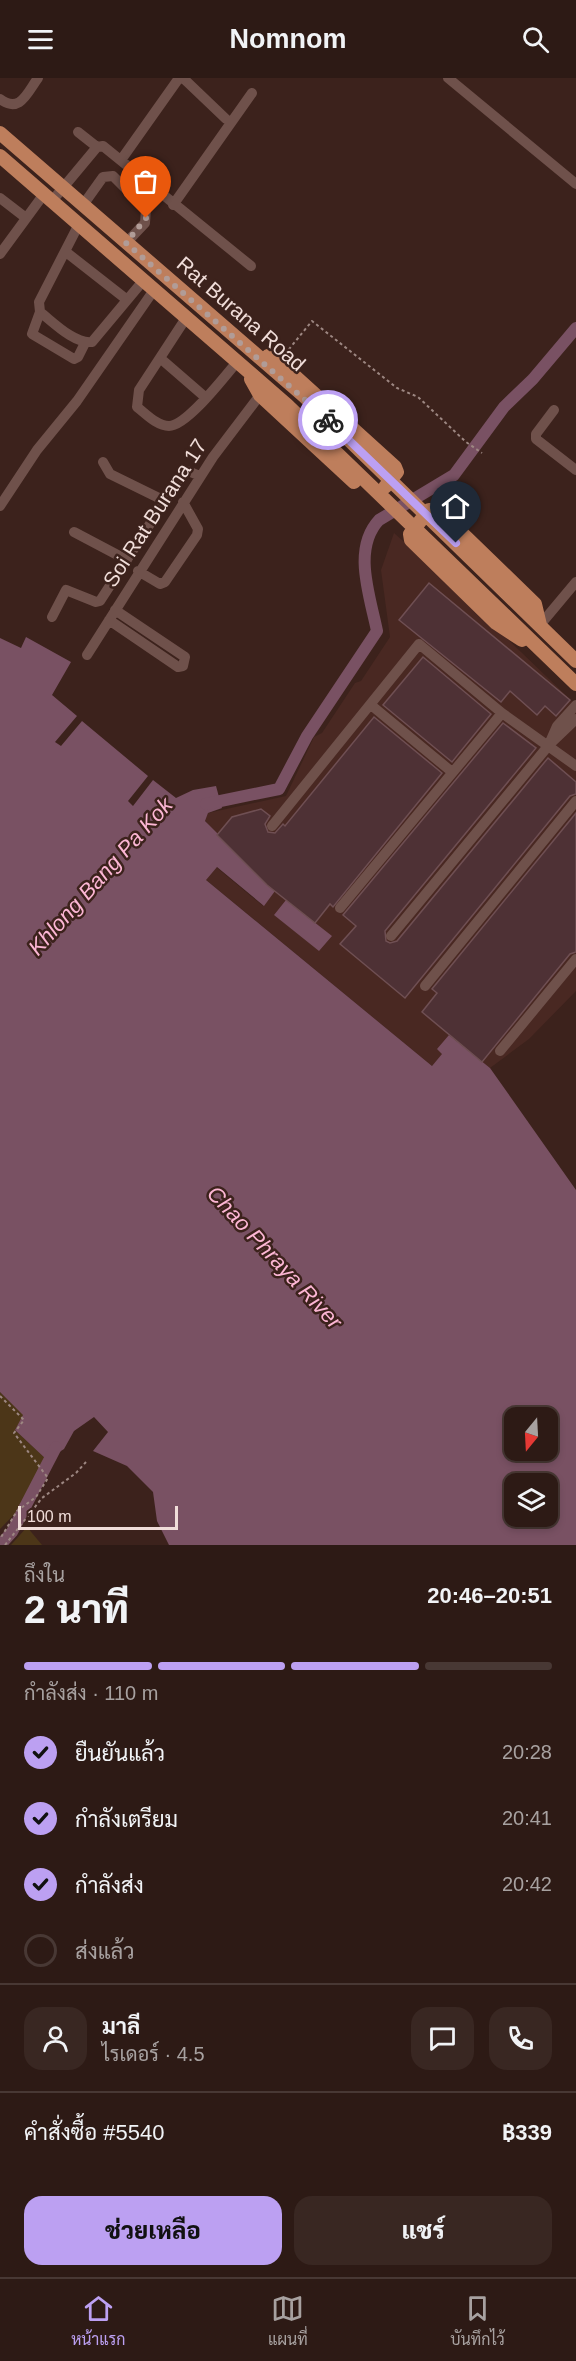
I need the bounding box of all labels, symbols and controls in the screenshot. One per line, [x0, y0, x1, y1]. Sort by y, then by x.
icon: menu [24, 23, 57, 56]
icon: search [519, 23, 552, 56]
text: Nomnom [230, 24, 347, 54]
pin [120, 156, 171, 218]
icon: bag [129, 165, 162, 198]
street label: Rat Burana Road [173, 252, 310, 376]
courier [298, 390, 358, 450]
icon: bike [312, 404, 345, 437]
street label: Soi Rat Burana 17 [98, 435, 211, 591]
pin [430, 481, 481, 543]
icon: home [439, 490, 472, 523]
water label: Khlong Bang Pa Kok [23, 792, 178, 960]
water label: Chao Phraya River [202, 1181, 348, 1335]
north arrow [504, 1407, 558, 1461]
map controls [504, 1407, 558, 1527]
button: layers [504, 1473, 558, 1527]
scale bar [18, 1503, 178, 1530]
text: 100 m [27, 1508, 71, 1525]
text: ถึงใน [24, 1564, 65, 1586]
text: 20:46–20:51 [427, 1583, 552, 1608]
text: 2 นาที [24, 1588, 129, 1631]
text: กำลังส่ง · 110 m [24, 1682, 158, 1704]
icon: check [24, 1736, 57, 1769]
text: ยืนยันแล้ว [75, 1741, 165, 1766]
text: 20:28 [502, 1741, 552, 1763]
icon: check [24, 1802, 57, 1835]
text: กำลังเตรียม [75, 1807, 178, 1832]
text: 20:41 [502, 1807, 552, 1829]
icon: check [24, 1868, 57, 1901]
text: กำลังส่ง [75, 1873, 144, 1898]
text: 20:42 [502, 1873, 552, 1895]
text: ส่งแล้ว [75, 1939, 135, 1964]
button: person [24, 2007, 87, 2070]
button: chat [411, 2007, 474, 2070]
button: phone [489, 2007, 552, 2070]
text: มาลี [102, 2014, 140, 2039]
text: ไรเดอร์ · 4.5 [102, 2043, 205, 2065]
text: คำสั่งซื้อ #5540 [24, 2120, 164, 2145]
text: ฿339 [502, 2120, 552, 2145]
button: ช่วยเหลือ [24, 2196, 282, 2265]
button: แชร์ [294, 2196, 552, 2265]
tab: หน้าแรก [71, 2292, 126, 2349]
tab: แผนที่ [268, 2292, 308, 2349]
tab: บันทึกไว้ [450, 2292, 505, 2349]

